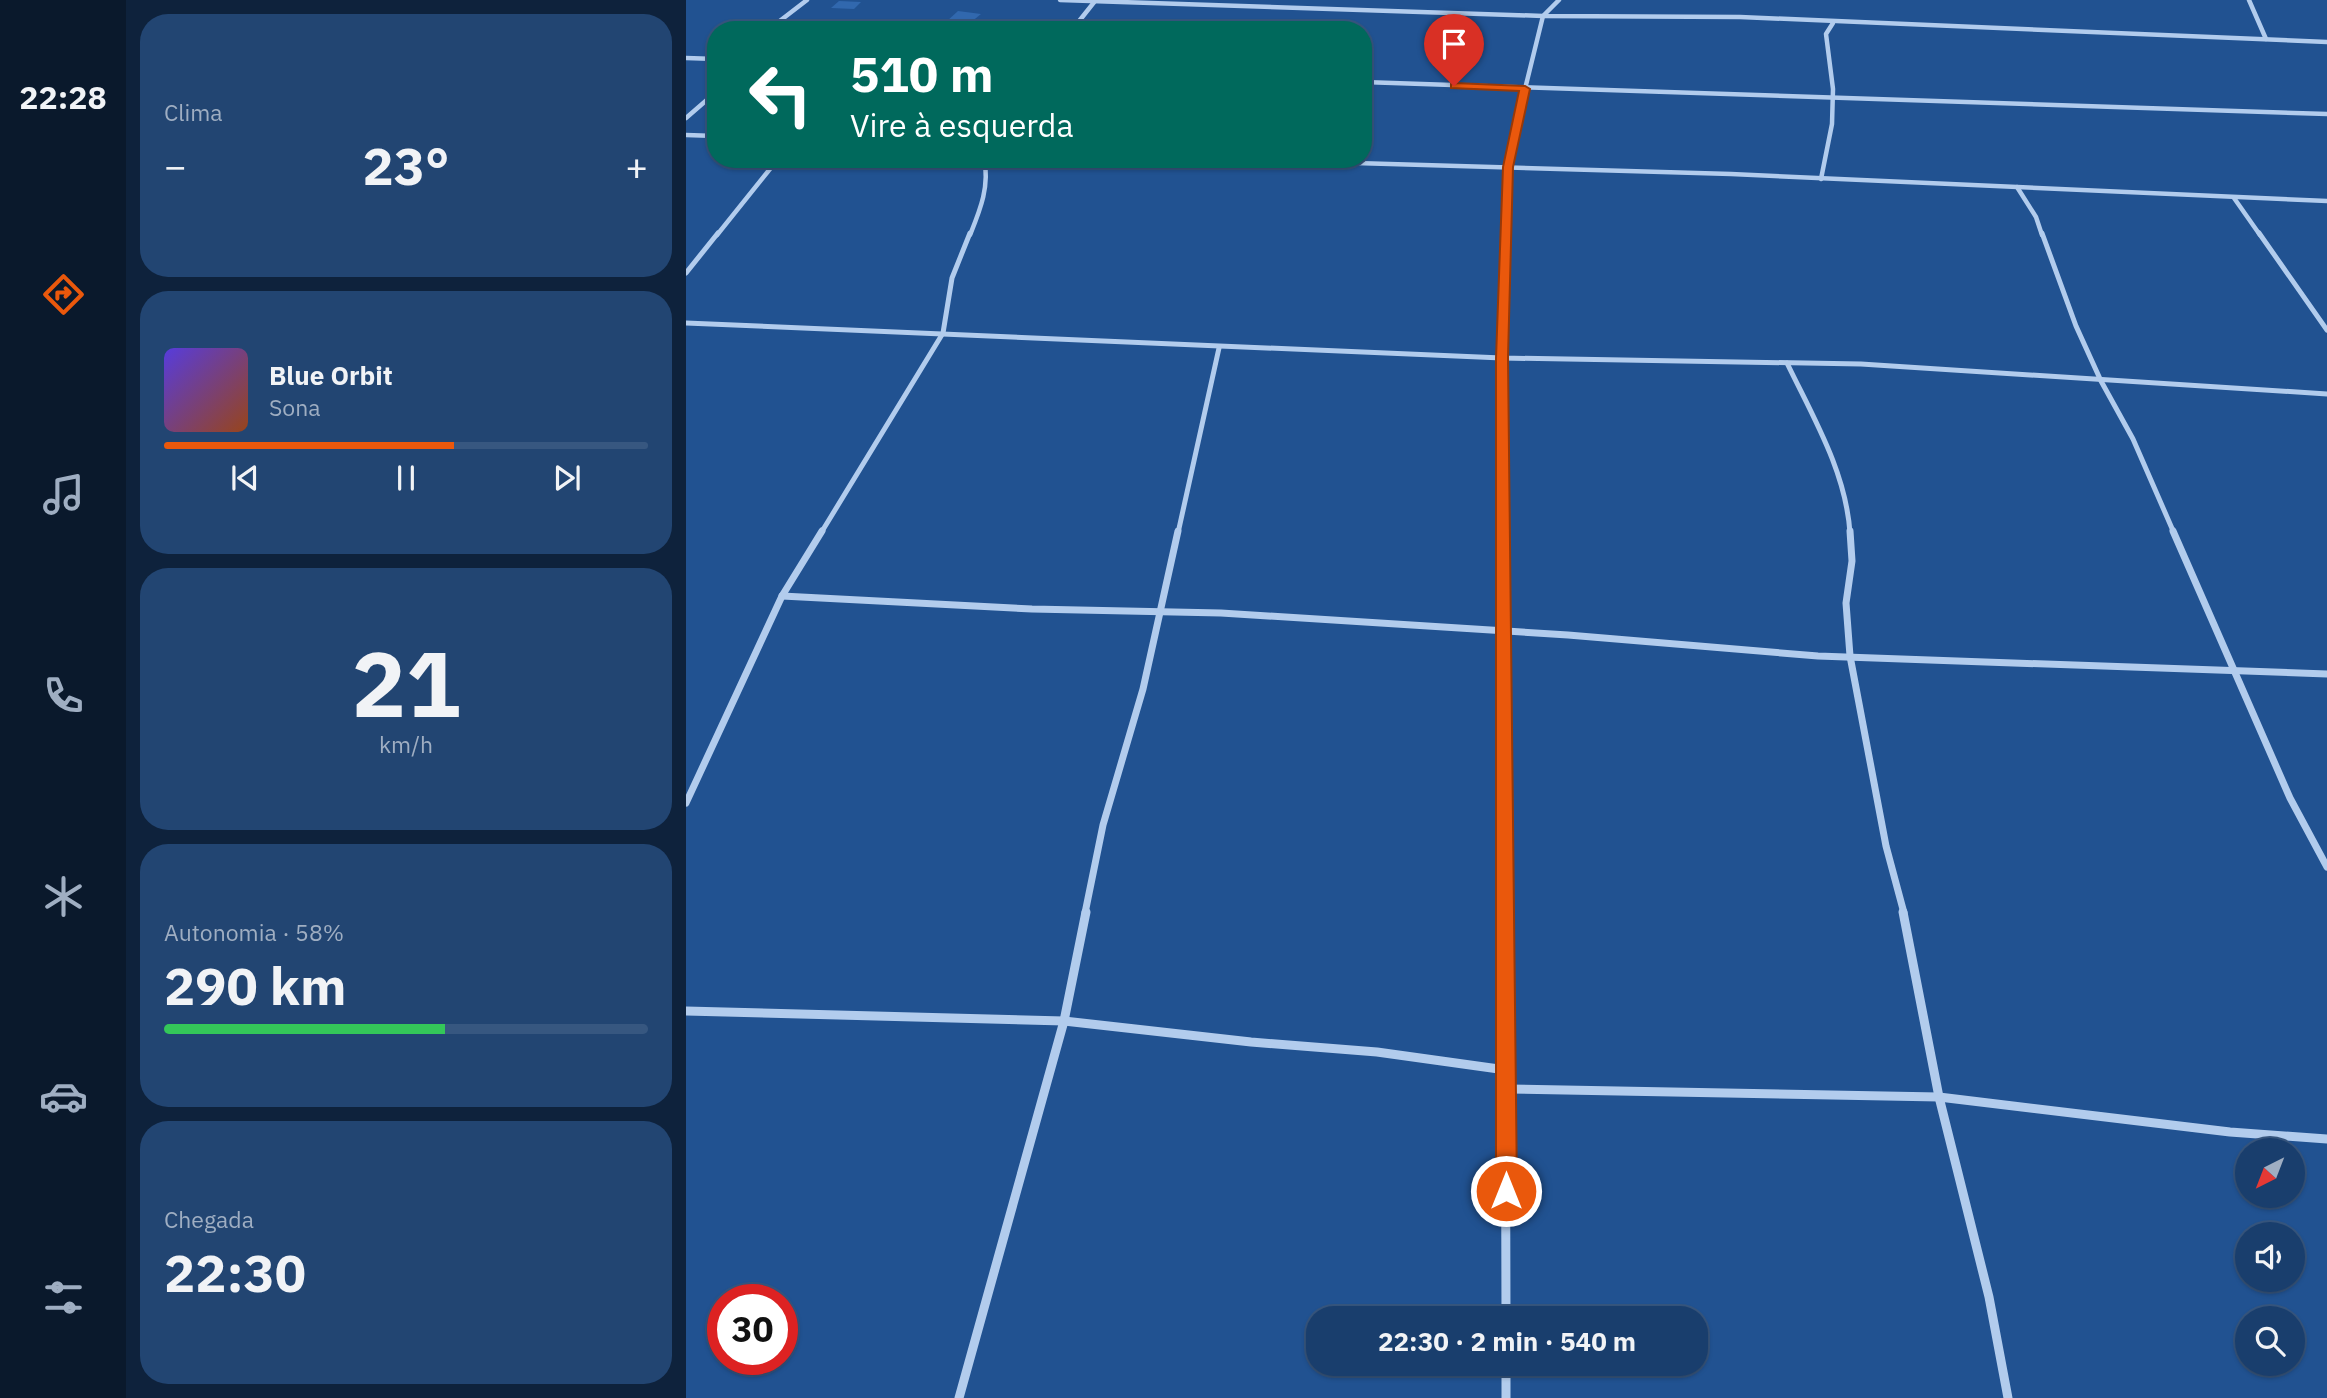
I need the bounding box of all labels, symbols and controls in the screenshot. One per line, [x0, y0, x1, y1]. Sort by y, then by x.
pin [1424, 14, 1484, 86]
icon: arrive [1435, 25, 1473, 63]
text: 510 m [850, 42, 994, 105]
icon: left [735, 49, 826, 140]
text: 22:28 [19, 76, 107, 118]
text: Clima [164, 97, 223, 127]
text: Vire à esquerda [850, 104, 1074, 146]
text: 23° [363, 132, 449, 199]
text: − [164, 141, 187, 190]
text: + [625, 141, 648, 190]
icon: directions [39, 270, 88, 319]
text: Blue Orbit [269, 358, 393, 392]
text: Sona [269, 392, 321, 422]
icon: previous [226, 459, 264, 497]
icon: pause [387, 459, 425, 497]
icon: next [548, 459, 586, 497]
icon: music [39, 470, 88, 519]
text: 21 [351, 624, 461, 742]
icon: phone [39, 671, 88, 720]
text: km/h [379, 729, 433, 759]
icon: climate [39, 872, 88, 921]
text: Autonomia · 58% [164, 917, 344, 947]
text: 290 km [164, 952, 346, 1019]
icon: car [39, 1072, 88, 1121]
north arrow [2235, 1138, 2305, 1208]
map controls [2235, 1138, 2305, 1376]
position arrow [1469, 1154, 1543, 1228]
text: Chegada [164, 1204, 254, 1234]
button: sound [2235, 1222, 2305, 1292]
text: 22:30 [164, 1239, 306, 1306]
icon: filters [39, 1273, 88, 1322]
speed limit sign: 30 [707, 1284, 798, 1375]
button: search [2235, 1306, 2305, 1376]
text: 22:30 · 2 min · 540 m [1378, 1324, 1636, 1358]

